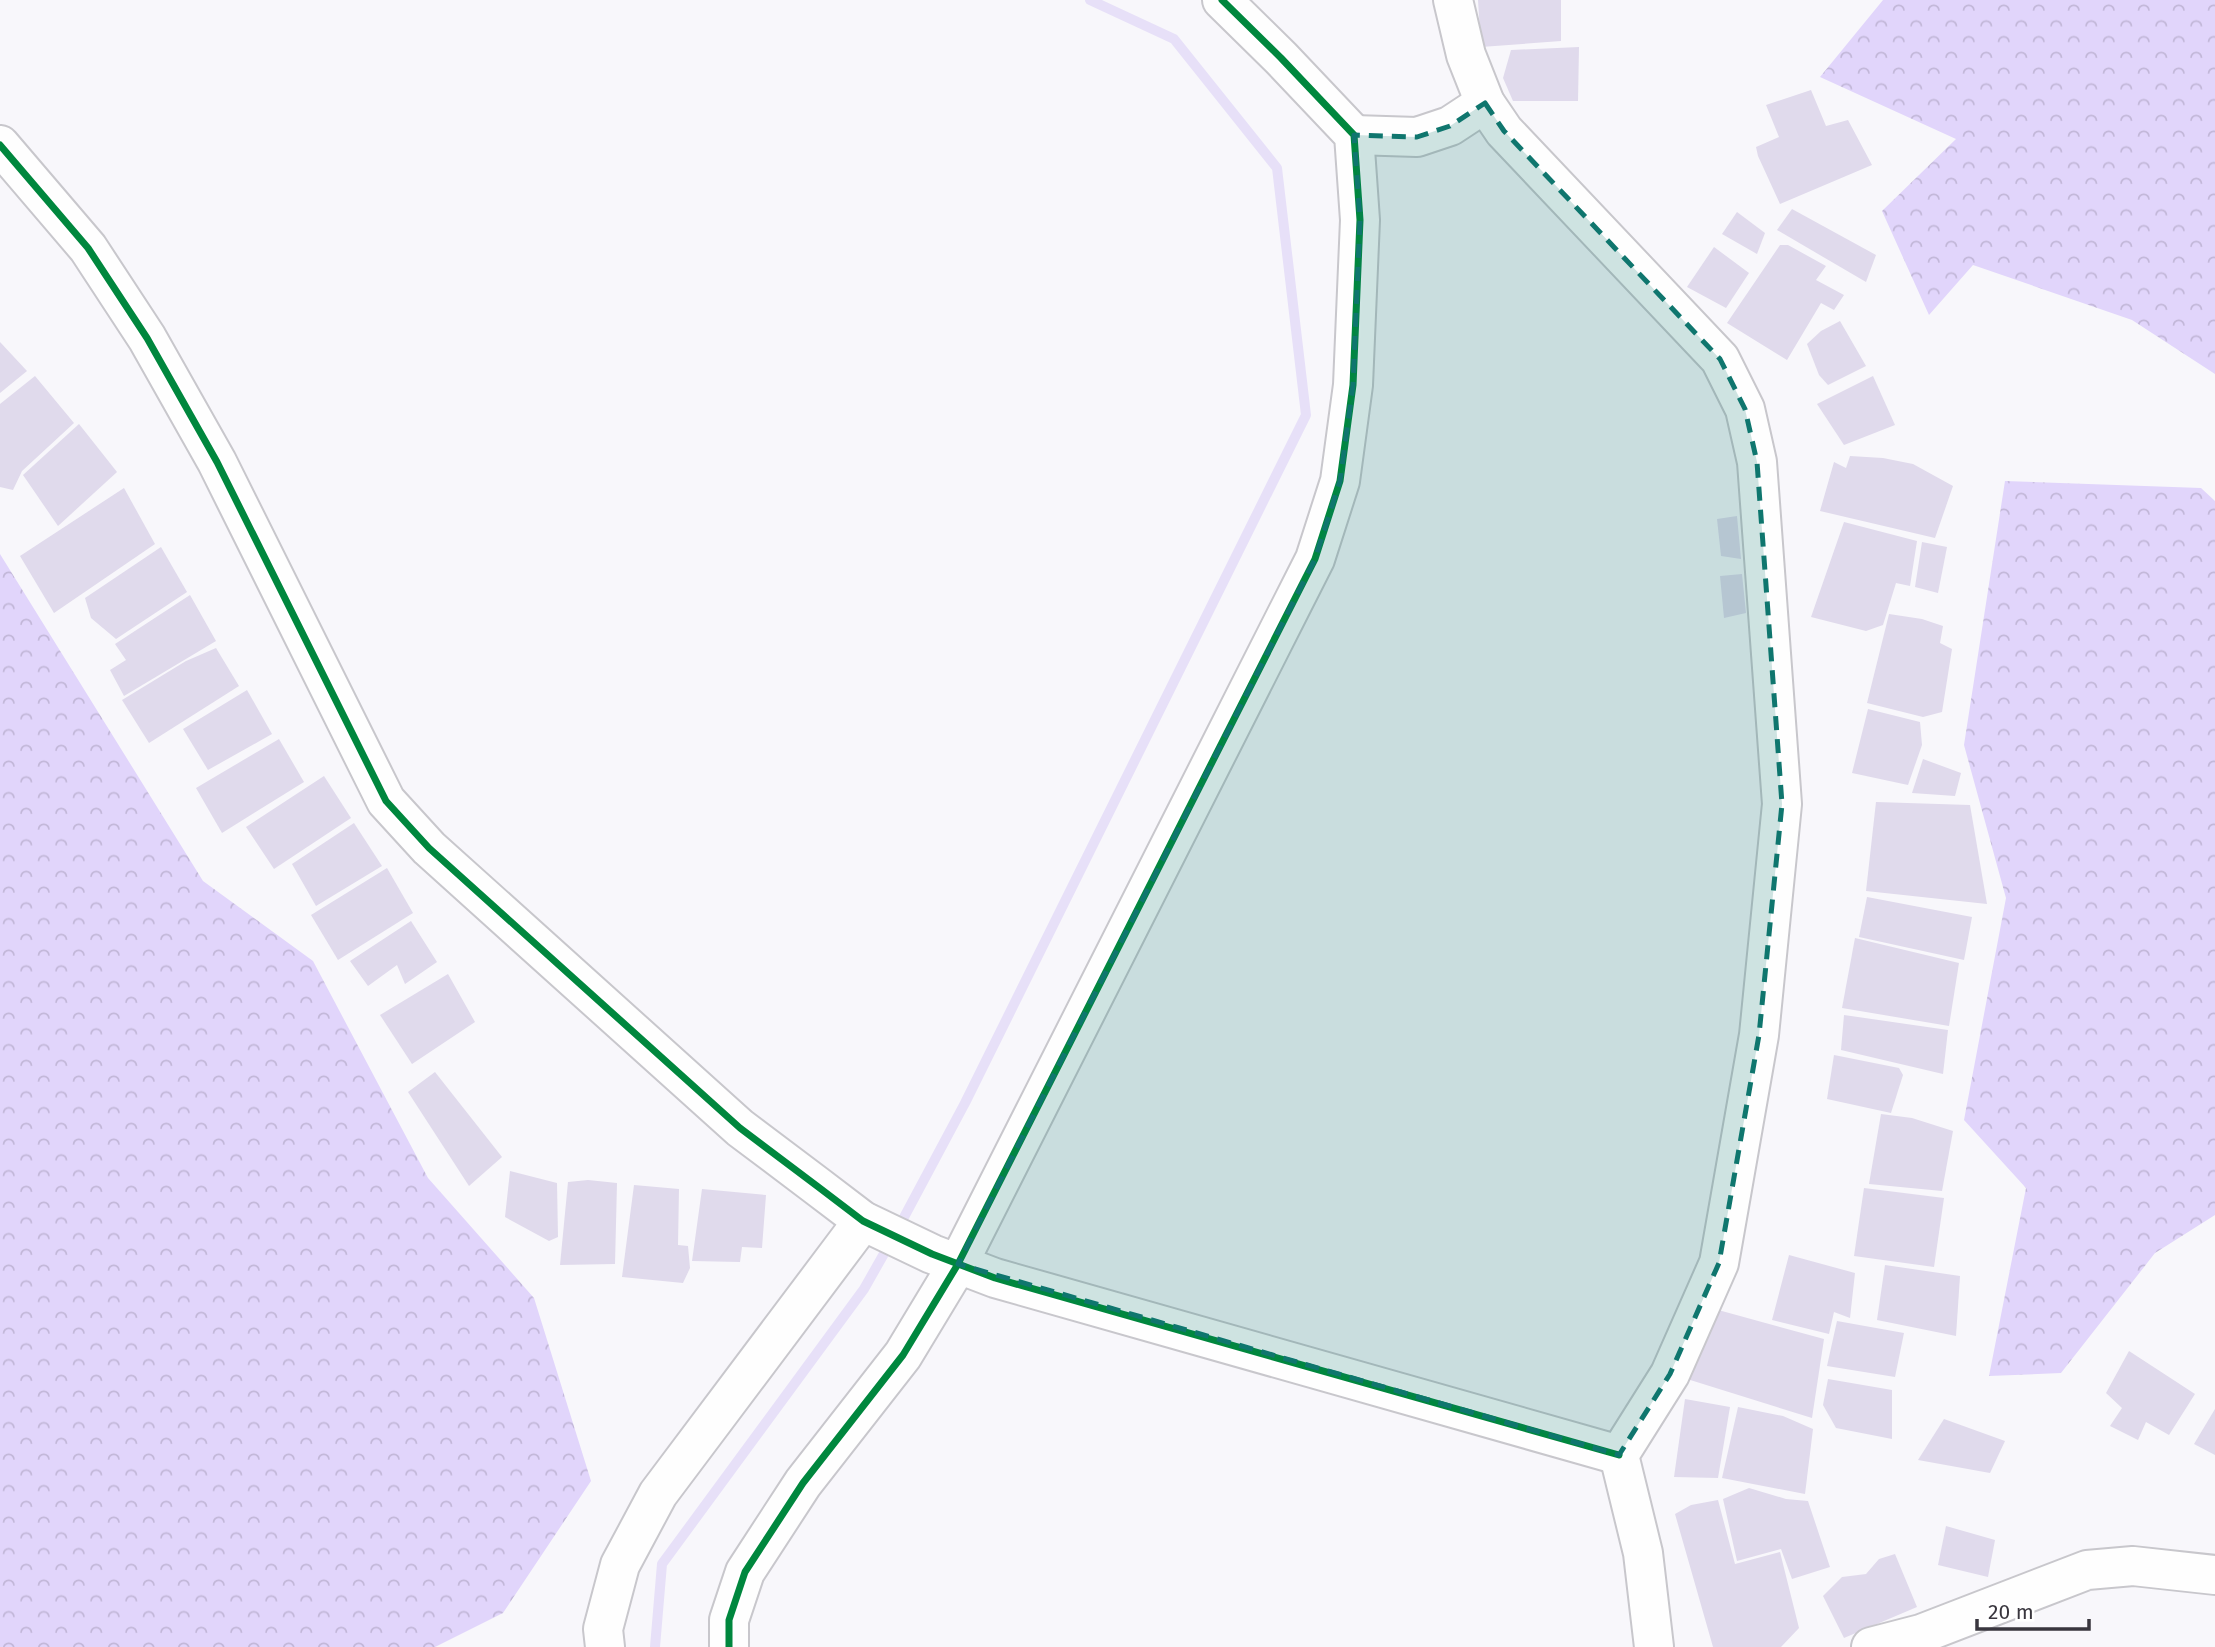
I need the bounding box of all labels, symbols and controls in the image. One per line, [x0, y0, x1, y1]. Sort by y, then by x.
scale bar [1977, 1588, 2089, 1632]
text: 20 m [1988, 1599, 2034, 1625]

